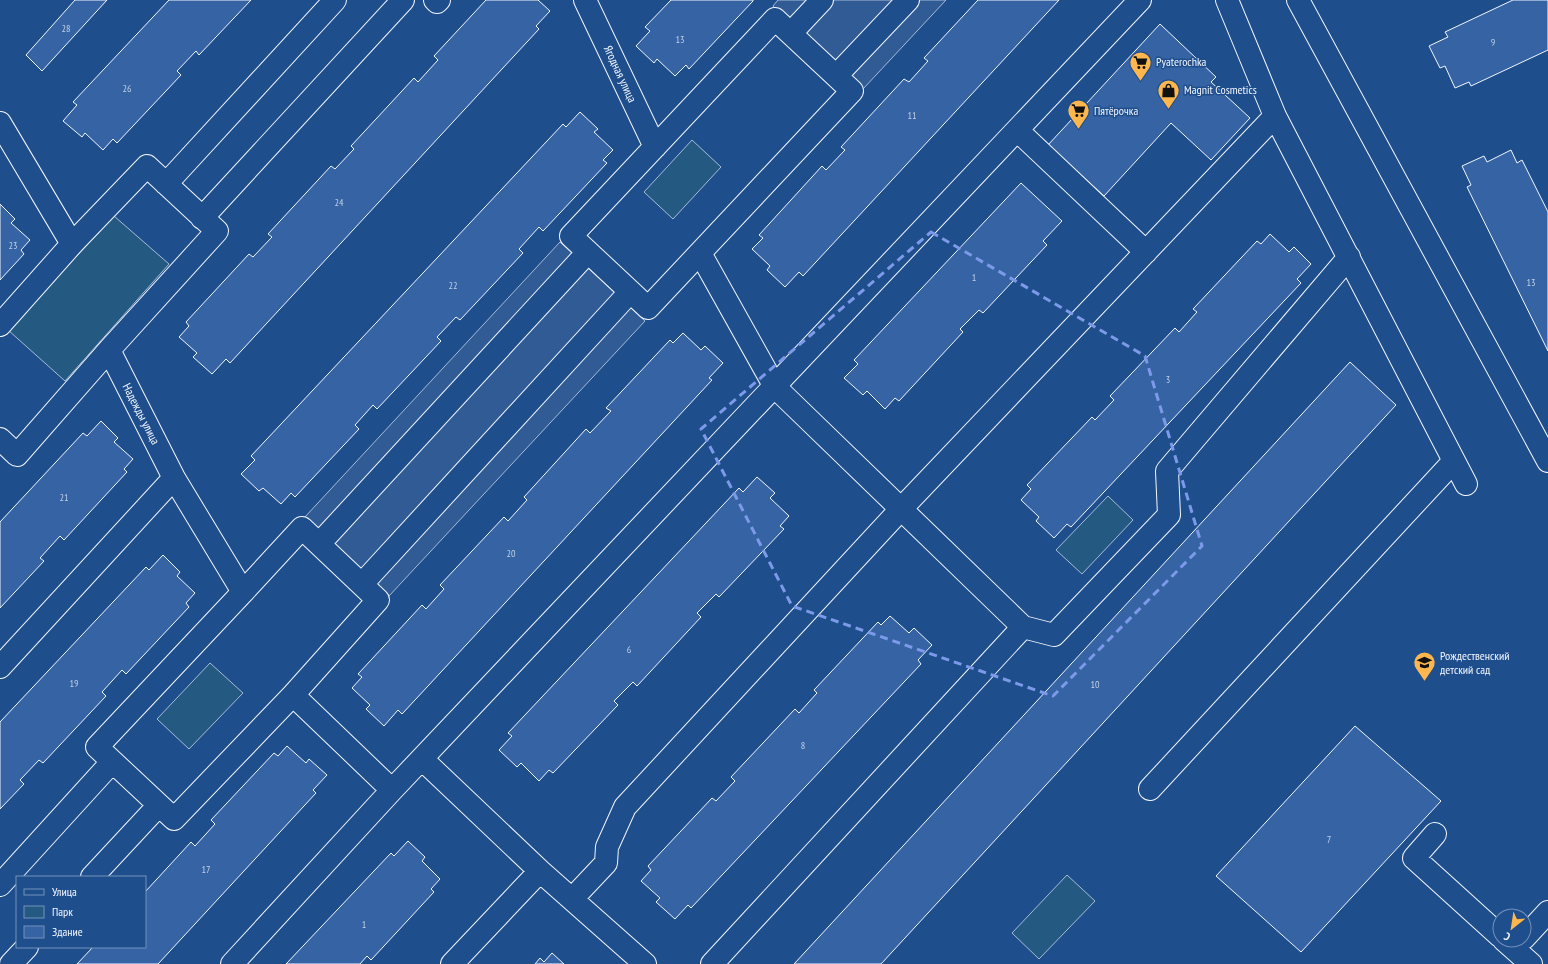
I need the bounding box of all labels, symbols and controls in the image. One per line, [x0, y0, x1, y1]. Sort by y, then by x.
house number: 28 [62, 22, 71, 35]
house number: 13 [676, 33, 685, 46]
house number: 9 [1491, 36, 1495, 49]
street label: Ягодная улица [601, 43, 640, 105]
supermarket icon: Pyaterochka [1128, 49, 1154, 82]
place label: Pyaterochka [1156, 54, 1207, 69]
shop icon: Magnit Cosmetics [1156, 77, 1182, 110]
house number: 26 [123, 82, 132, 95]
place label: Magnit Cosmetics [1184, 82, 1257, 97]
supermarket icon: Пятёрочка [1065, 98, 1091, 131]
place label: Пятёрочка [1094, 103, 1138, 118]
house number: 11 [908, 109, 917, 122]
house number: 24 [335, 196, 344, 209]
house number: 23 [9, 239, 18, 252]
house number: 1 [972, 271, 976, 284]
house number: 13 [1527, 276, 1536, 289]
house number: 22 [449, 279, 458, 292]
house number: 3 [1166, 373, 1170, 386]
street label: Надежды улица [120, 381, 163, 447]
house number: 21 [60, 491, 69, 504]
house number: 20 [507, 547, 516, 560]
house number: 6 [627, 643, 632, 656]
place label: Рождественский детский сад [1440, 648, 1509, 677]
school or university icon: Рождественский детский сад [1412, 650, 1438, 683]
house number: 19 [70, 677, 79, 690]
house number: 10 [1091, 678, 1100, 691]
house number: 8 [801, 739, 805, 752]
house number: 7 [1327, 833, 1331, 846]
house number: 17 [202, 863, 211, 876]
legend [16, 876, 146, 948]
text: Улица [52, 884, 77, 899]
text: Парк [52, 904, 73, 919]
north arrow [1492, 908, 1532, 948]
house number: 1 [362, 918, 366, 931]
text: Здание [52, 924, 83, 939]
text: С [1501, 929, 1513, 944]

